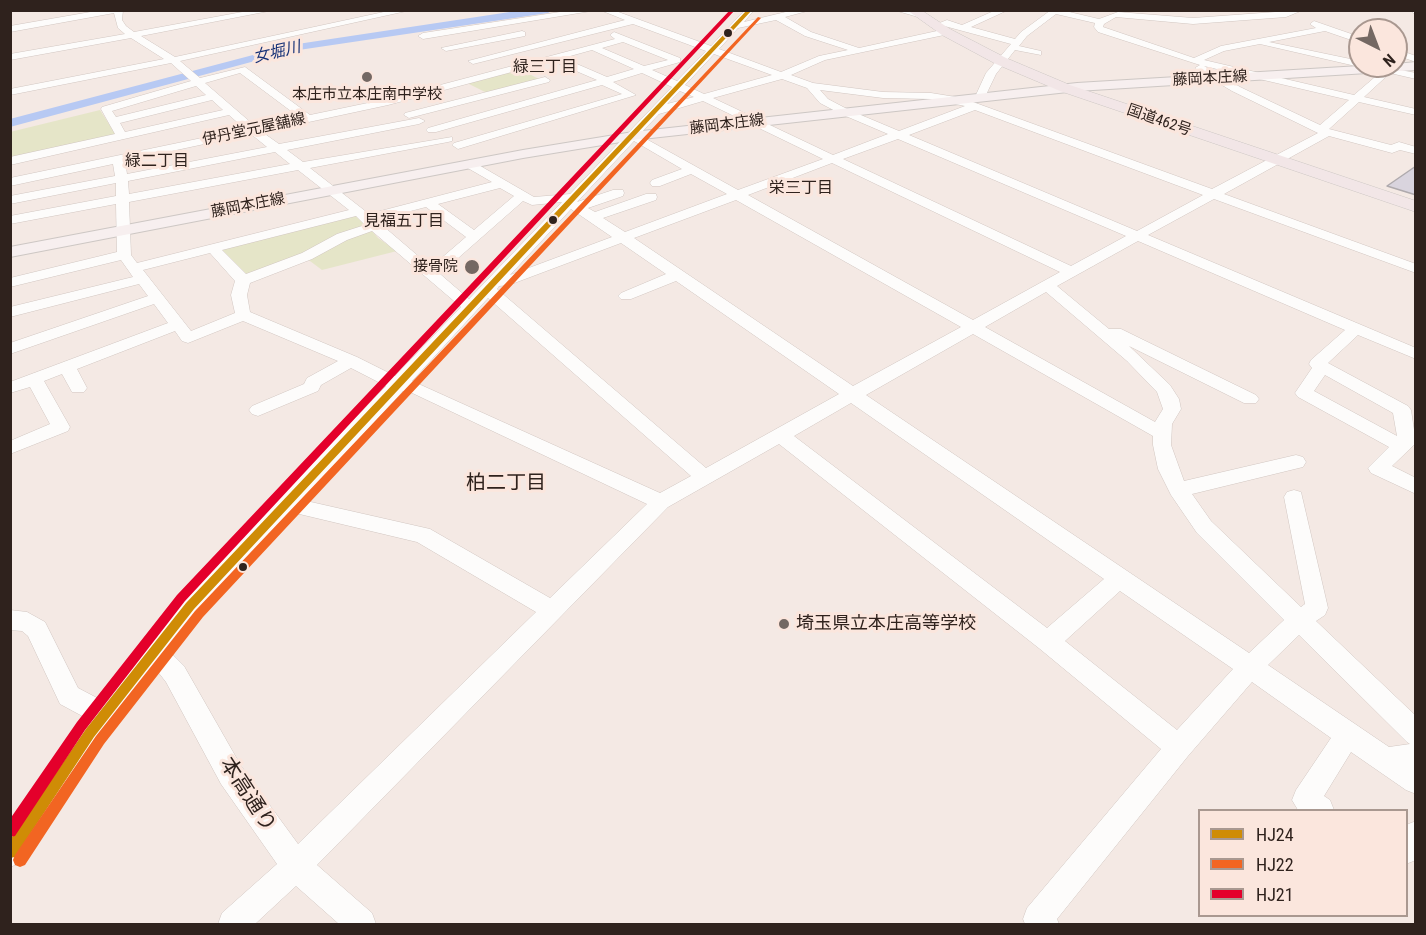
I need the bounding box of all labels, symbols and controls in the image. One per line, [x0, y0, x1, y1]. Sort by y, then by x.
north arrow [1348, 18, 1408, 78]
unlabelled marker [722, 27, 734, 39]
water label: 女堀川 [251, 38, 303, 68]
text: N [1379, 50, 1399, 71]
district label: 緑三丁目 [513, 58, 577, 78]
street label: 藤岡本庄線 [1172, 68, 1248, 90]
marker: 本庄市立本庄南中学校 [360, 70, 374, 84]
place label: 本庄市立本庄南中学校 [292, 86, 442, 104]
street label: 国道462号 [1124, 102, 1194, 140]
street label: 伊丹堂元屋舗線 [201, 110, 307, 150]
street label: 藤岡本庄線 [689, 111, 765, 139]
district label: 緑二丁目 [125, 152, 189, 172]
district label: 栄三丁目 [769, 179, 833, 199]
street label: 藤岡本庄線 [209, 190, 287, 222]
district label: 見福五丁目 [364, 212, 444, 232]
unlabelled marker [547, 214, 559, 226]
place label: 接骨院 [413, 258, 458, 276]
marker: 接骨院 [463, 258, 481, 276]
district label: 柏二丁目 [466, 472, 546, 496]
unlabelled marker [237, 561, 249, 573]
place label: 埼玉県立本庄高等学校 [796, 613, 976, 635]
marker: 埼玉県立本庄高等学校 [777, 617, 791, 631]
street label: 本高通り [214, 753, 280, 837]
legend [1198, 809, 1408, 917]
text: HJ24 [1256, 824, 1294, 845]
text: HJ22 [1256, 854, 1294, 875]
text: HJ21 [1256, 884, 1294, 905]

